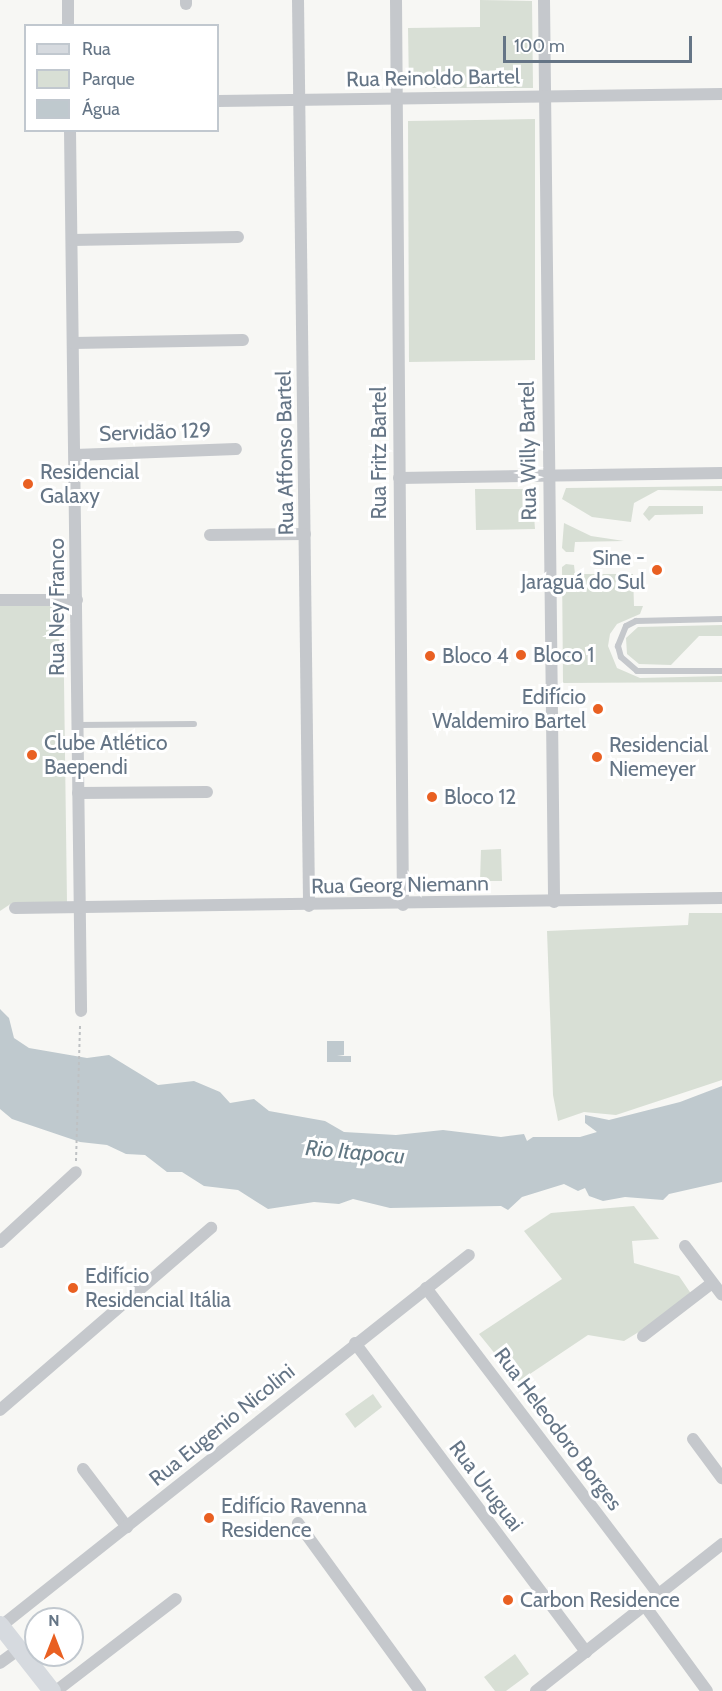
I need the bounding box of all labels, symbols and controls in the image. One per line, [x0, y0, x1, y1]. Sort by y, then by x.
legend [24, 24, 219, 132]
scale bar [506, 24, 695, 62]
text: 100 m [514, 35, 565, 57]
text: Rua [82, 38, 111, 60]
street label: Rua Reinoldo Bartel [346, 64, 520, 92]
text: Parque [82, 68, 135, 90]
text: Água [82, 98, 120, 120]
street label: Rua Affonso Bartel [271, 370, 299, 536]
street label: Rua Willy Bartel [514, 381, 542, 521]
street label: Rua Fritz Bartel [366, 387, 392, 519]
street label: Servidão 129 [98, 417, 212, 447]
place label: Residencial Galaxy [40, 459, 139, 509]
marker: Residencial Galaxy [21, 477, 35, 491]
street label: Rua Ney Franco [44, 538, 70, 676]
place label: Sine - Jaraguá do Sul [521, 545, 645, 595]
marker: Sine - Jaraguá do Sul [650, 563, 664, 577]
place label: Bloco 1 [533, 642, 594, 668]
place label: Bloco 4 [442, 643, 509, 669]
marker: Bloco 1 [514, 648, 528, 662]
marker: Bloco 4 [423, 649, 437, 663]
place label: Edifício Waldemiro Bartel [432, 684, 586, 734]
marker: Edifício Waldemiro Bartel [591, 702, 605, 716]
place label: Clube Atlético Baependi [44, 730, 168, 780]
place label: Residencial Niemeyer [609, 732, 708, 782]
marker: Clube Atlético Baependi [25, 748, 39, 762]
marker: Residencial Niemeyer [590, 750, 604, 764]
place label: Bloco 12 [444, 784, 516, 810]
marker: Bloco 12 [425, 790, 439, 804]
street label: Rua Georg Niemann [311, 871, 489, 899]
water label: Rio Itapocu [304, 1135, 406, 1169]
place label: Edifício Residencial Itália [85, 1263, 231, 1313]
marker: Edifício Residencial Itália [66, 1281, 80, 1295]
street label: Rua Heleodoro Borges [489, 1343, 627, 1515]
street label: Rua Eugenio Nicolini [144, 1359, 300, 1491]
street label: Rua Uruguai [444, 1436, 528, 1536]
place label: Edifício Ravenna Residence [221, 1493, 367, 1543]
marker: Edifício Ravenna Residence [202, 1511, 216, 1525]
place label: Carbon Residence [520, 1587, 680, 1613]
marker: Carbon Residence [501, 1593, 515, 1607]
north arrow [24, 1607, 84, 1667]
text: N [48, 1611, 60, 1630]

